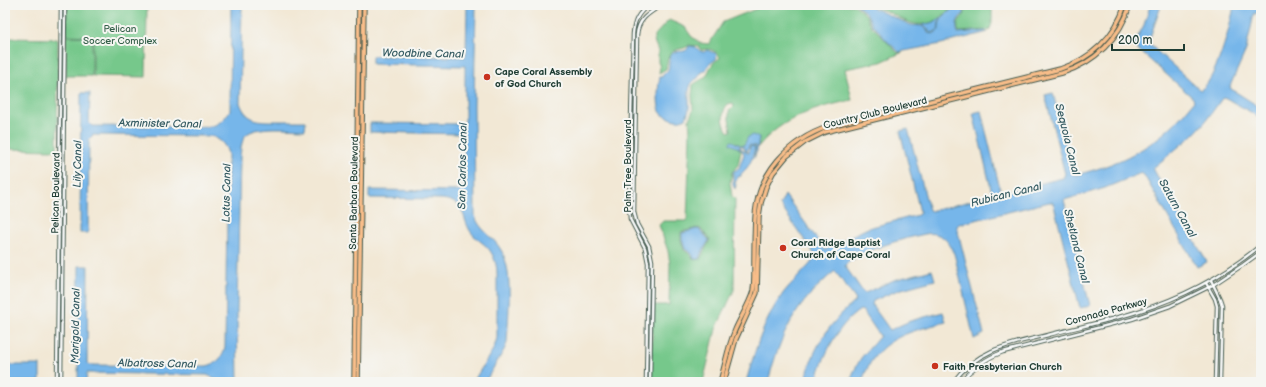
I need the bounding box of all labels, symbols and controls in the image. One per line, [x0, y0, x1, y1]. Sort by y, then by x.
park label: Pelican Soccer Complex [83, 23, 157, 47]
scale bar [1112, 26, 1184, 52]
text: 200 m [1118, 33, 1152, 48]
water label: Woodbine Canal [382, 46, 464, 61]
place label: Cape Coral Assembly of God Church [495, 66, 592, 90]
marker: Cape Coral Assembly of God Church [482, 72, 492, 82]
street label: Country Club Boulevard [822, 94, 929, 132]
water label: Sequoia Canal [1052, 102, 1083, 177]
water label: Axminister Canal [117, 116, 202, 131]
street label: Palm Tree Boulevard [622, 119, 634, 213]
water label: San Carlos Canal [455, 122, 470, 210]
street label: Santa Barbara Boulevard [347, 136, 361, 250]
water label: Lily Canal [71, 140, 84, 188]
street label: Pelican Boulevard [49, 152, 63, 234]
water label: Lotus Canal [219, 163, 234, 223]
water label: Saturn Canal [1156, 177, 1199, 240]
water label: Rubican Canal [969, 179, 1043, 210]
water label: Shetland Canal [1061, 208, 1092, 285]
place label: Coral Ridge Baptist Church of Cape Coral [791, 237, 890, 261]
marker: Coral Ridge Baptist Church of Cape Coral [778, 243, 788, 253]
water label: Marigold Canal [68, 288, 83, 364]
street label: Coronado Parkway [1064, 295, 1149, 329]
water label: Albatross Canal [117, 356, 197, 371]
marker: Faith Presbyterian Church [930, 361, 940, 371]
place label: Faith Presbyterian Church [943, 361, 1062, 373]

